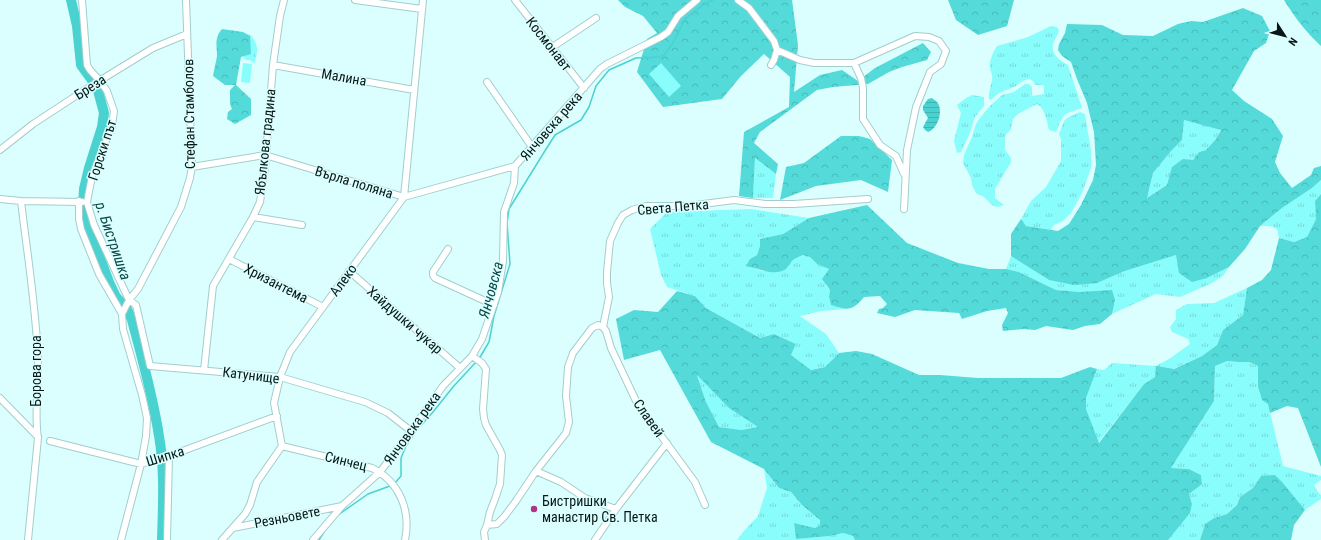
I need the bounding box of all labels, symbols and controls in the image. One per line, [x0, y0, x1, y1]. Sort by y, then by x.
street label: Космонавт [523, 14, 575, 74]
north arrow [1265, 16, 1305, 56]
text: N [1285, 35, 1300, 48]
street label: Стефан Стамболов [180, 59, 198, 169]
street label: Малина [320, 65, 368, 89]
street label: Бреза [71, 71, 109, 103]
street label: Ябълкова градина [251, 88, 279, 196]
street label: Янчовска река [517, 88, 585, 164]
street label: Горски път [85, 117, 119, 183]
street label: Върла поляна [313, 163, 395, 201]
street label: Света Петка [637, 196, 709, 218]
water label: р. Бистришка [91, 199, 135, 283]
street label: Хризантема [241, 260, 311, 306]
water label: Янчовска [475, 260, 507, 321]
street label: Алеко [326, 261, 360, 299]
street label: Хайдушки чукар [364, 283, 446, 357]
street label: Борова гора [28, 335, 44, 407]
street label: Катунище [222, 364, 281, 386]
street label: Янчовска река [380, 389, 444, 467]
street label: Славей [630, 396, 668, 440]
street label: Шипка [144, 443, 186, 469]
street label: Синчец [323, 448, 369, 474]
place label: Бистришки манастир Св. Петка [542, 493, 658, 525]
street label: Резньовете [253, 503, 322, 531]
marker: Бистришки манастир Св. Петка [529, 504, 539, 514]

